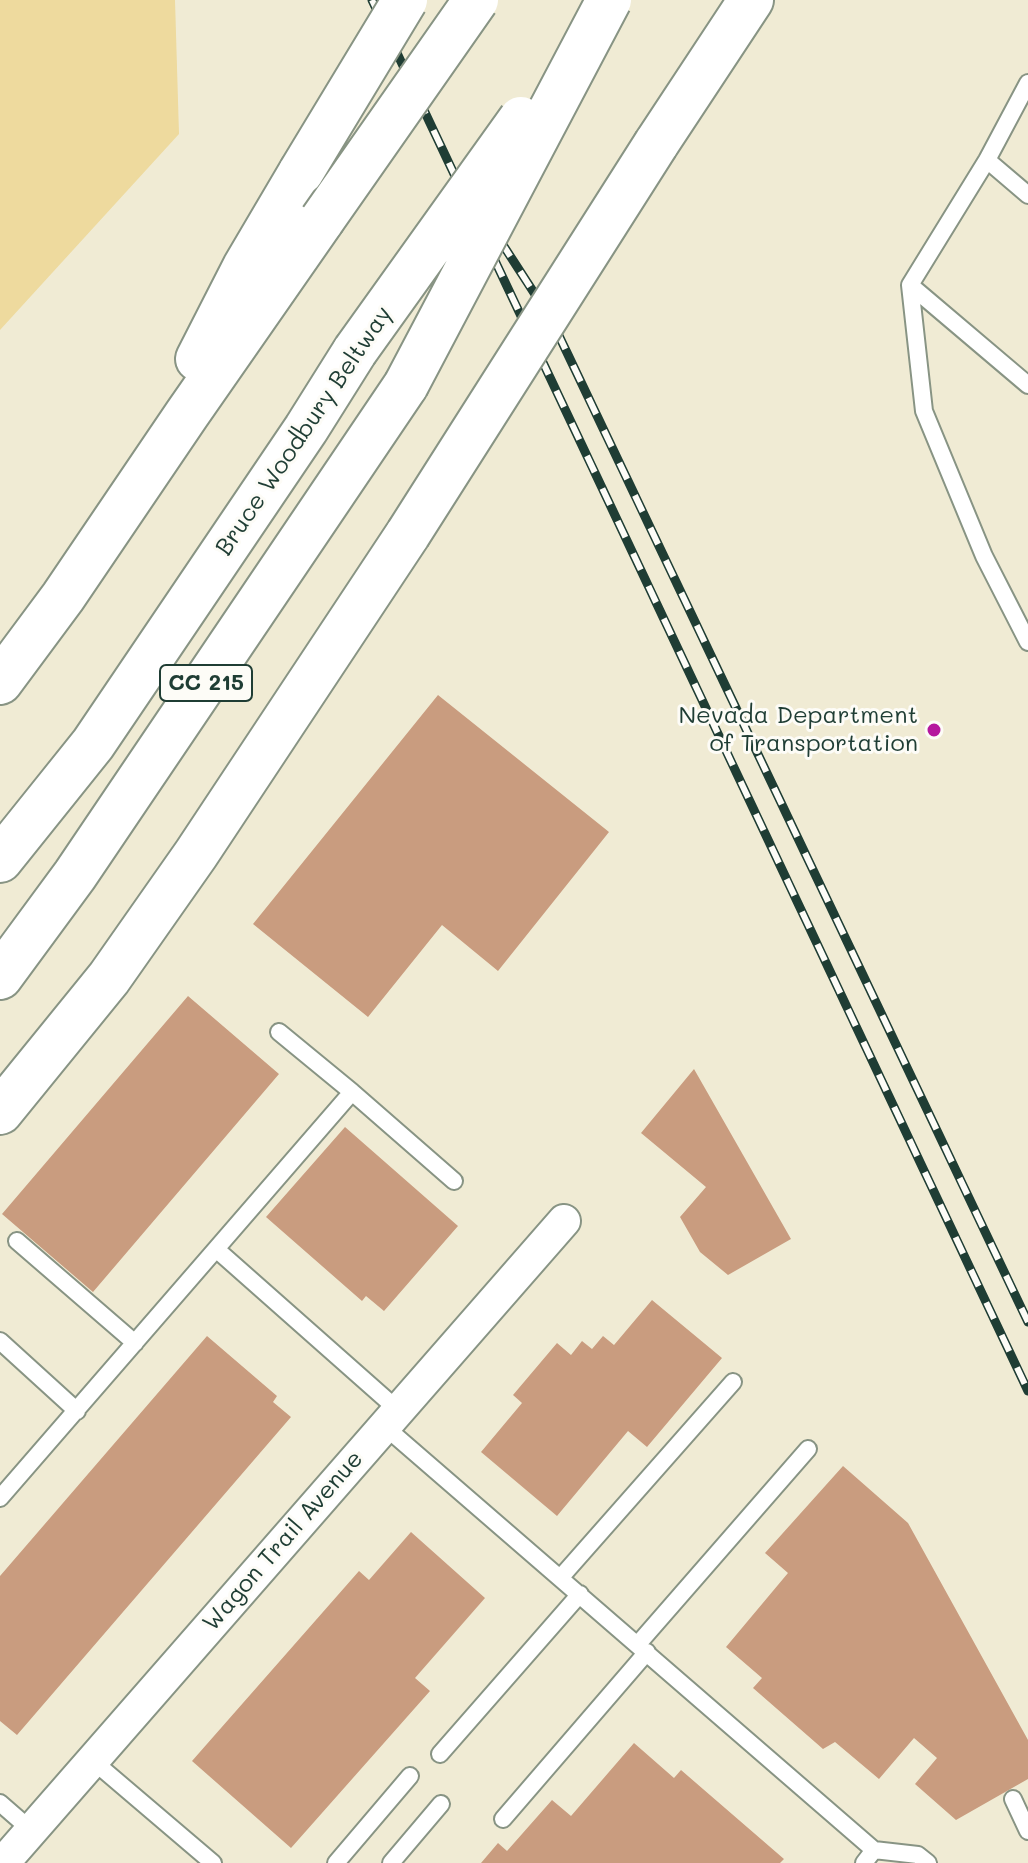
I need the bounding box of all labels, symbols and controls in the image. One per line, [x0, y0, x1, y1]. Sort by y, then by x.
street label: Bruce Woodbury Beltway [210, 301, 398, 561]
road number: CC 215 [160, 665, 252, 701]
place label: Nevada Department of Transportation [678, 702, 918, 758]
marker: Nevada Department of Transportation [925, 721, 943, 739]
street label: Wagon Trail Avenue [197, 1445, 369, 1637]

